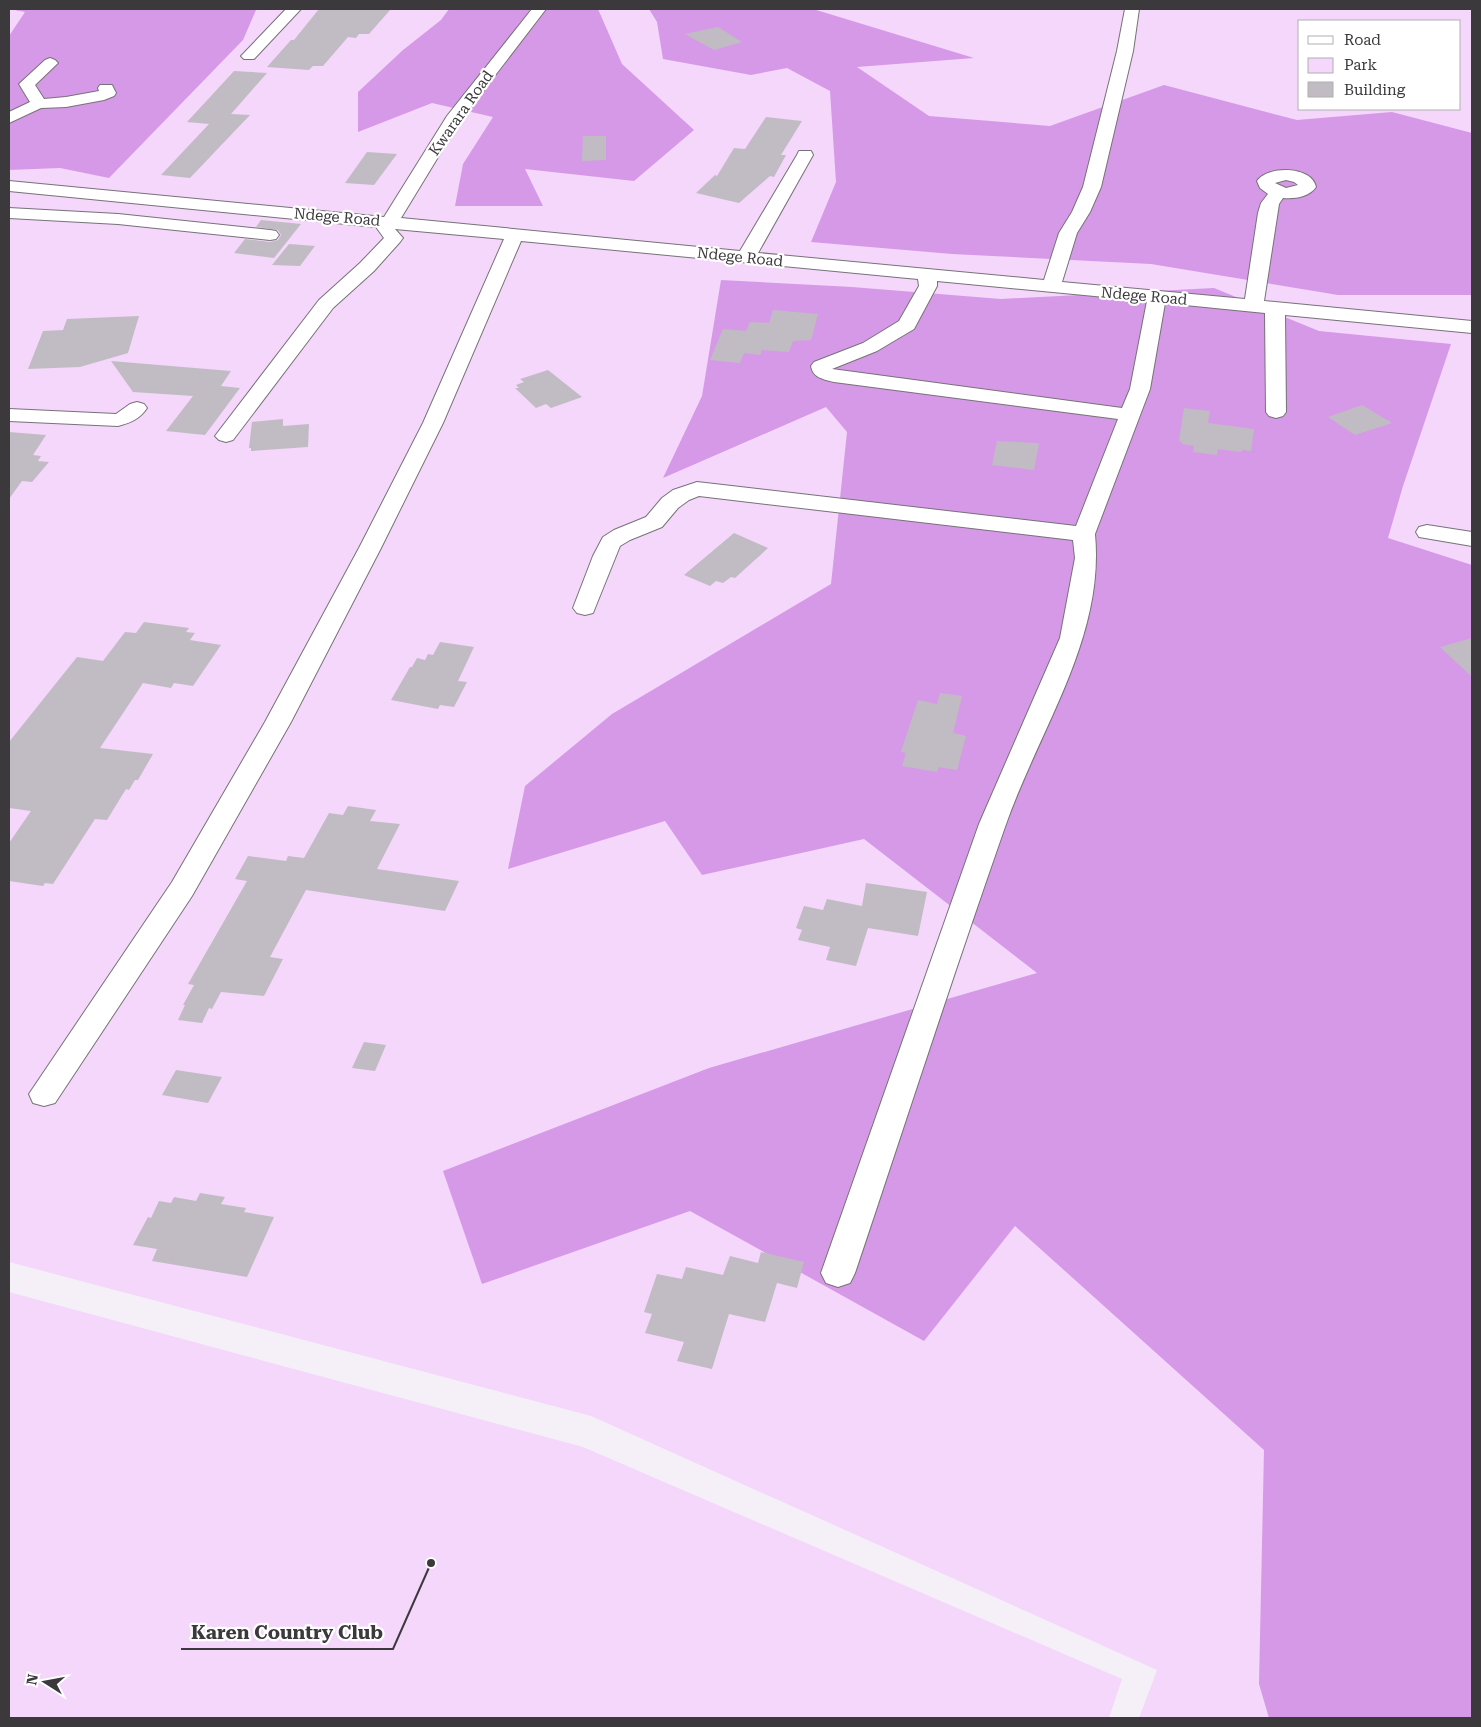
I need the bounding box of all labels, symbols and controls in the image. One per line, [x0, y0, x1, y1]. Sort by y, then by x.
legend [1298, 20, 1461, 110]
text: Road [1344, 31, 1381, 49]
text: Park [1344, 56, 1378, 74]
street label: Kwarara Road [425, 67, 497, 159]
text: Building [1344, 81, 1406, 99]
street label: Ndege Road [293, 204, 381, 230]
street label: Ndege Road [696, 244, 784, 271]
street label: Ndege Road [1100, 283, 1188, 309]
callout: Karen Country Club [181, 1615, 393, 1649]
text: Karen Country Club [191, 1621, 383, 1644]
north arrow [20, 1657, 70, 1707]
text: N [23, 1672, 41, 1686]

